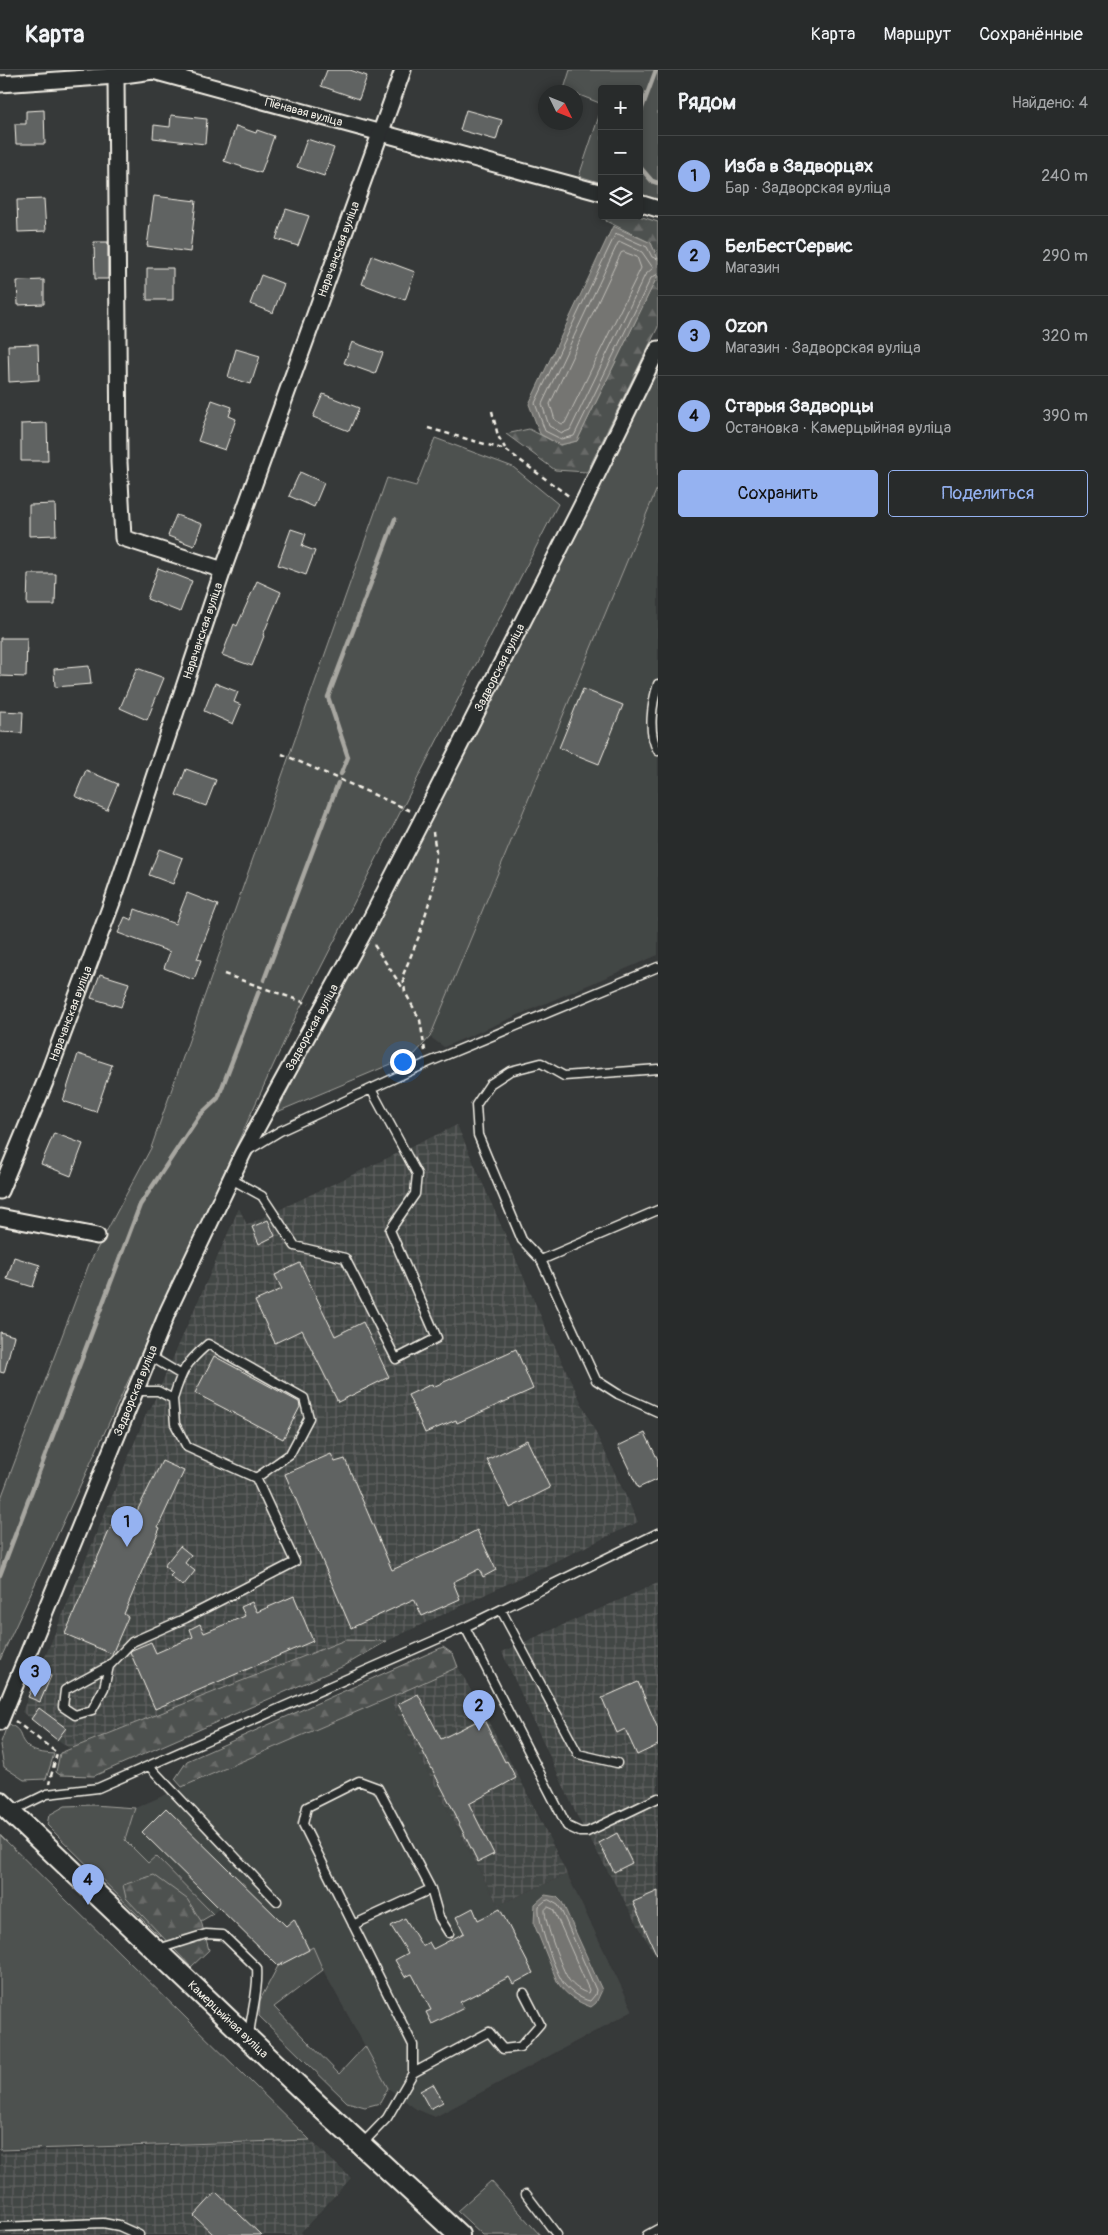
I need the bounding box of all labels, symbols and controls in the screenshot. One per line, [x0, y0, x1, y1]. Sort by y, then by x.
text: Карта [25, 20, 84, 49]
text: Карта [811, 23, 855, 46]
text: Маршрут [883, 23, 951, 46]
text: Сохранённые [979, 23, 1083, 46]
north arrow [538, 85, 583, 130]
map controls [598, 85, 643, 220]
button: + [598, 85, 643, 130]
text: Рядом [678, 89, 736, 116]
text: Найдено: 4 [1012, 93, 1088, 113]
street label: Піёнавая вуліца [263, 94, 345, 130]
button: − [598, 130, 643, 175]
text: Изба в Задворцах [725, 154, 873, 178]
text: 1 [691, 166, 697, 186]
text: 240 m [1041, 166, 1088, 186]
button: layers [598, 175, 643, 220]
text: Бар · Задворская вуліца [725, 178, 891, 198]
street label: Нарачанская вуліца [314, 199, 363, 299]
text: БелБестСервис [725, 234, 853, 258]
text: 2 [690, 246, 698, 266]
text: 290 m [1042, 246, 1088, 266]
text: Магазин [725, 258, 780, 278]
text: Ozon [725, 314, 768, 338]
text: 3 [690, 326, 698, 346]
text: 320 m [1042, 326, 1088, 346]
text: Магазин · Задворская вуліца [725, 338, 921, 358]
text: Старыя Задворцы [725, 394, 874, 418]
text: 4 [689, 406, 699, 426]
text: 390 m [1042, 406, 1088, 426]
text: Остановка · Камерцыйная вуліца [725, 418, 951, 438]
button: Сохранить [678, 470, 878, 517]
button: Поделиться [888, 470, 1088, 517]
street label: Нарачанская вуліца [180, 580, 226, 681]
street label: Задворская вуліца [471, 621, 528, 714]
street label: Нарачанская вуліца [46, 963, 95, 1063]
street label: Задворская вуліца [282, 981, 342, 1074]
your location [390, 1049, 416, 1075]
street label: Задворская вуліца [110, 1343, 161, 1438]
pin: 1 [111, 1506, 143, 1547]
pin: 3 [19, 1656, 51, 1697]
pin: 2 [463, 1690, 495, 1731]
pin: 4 [72, 1864, 104, 1905]
street label: Камерцыйная вуліца [185, 1977, 272, 2061]

